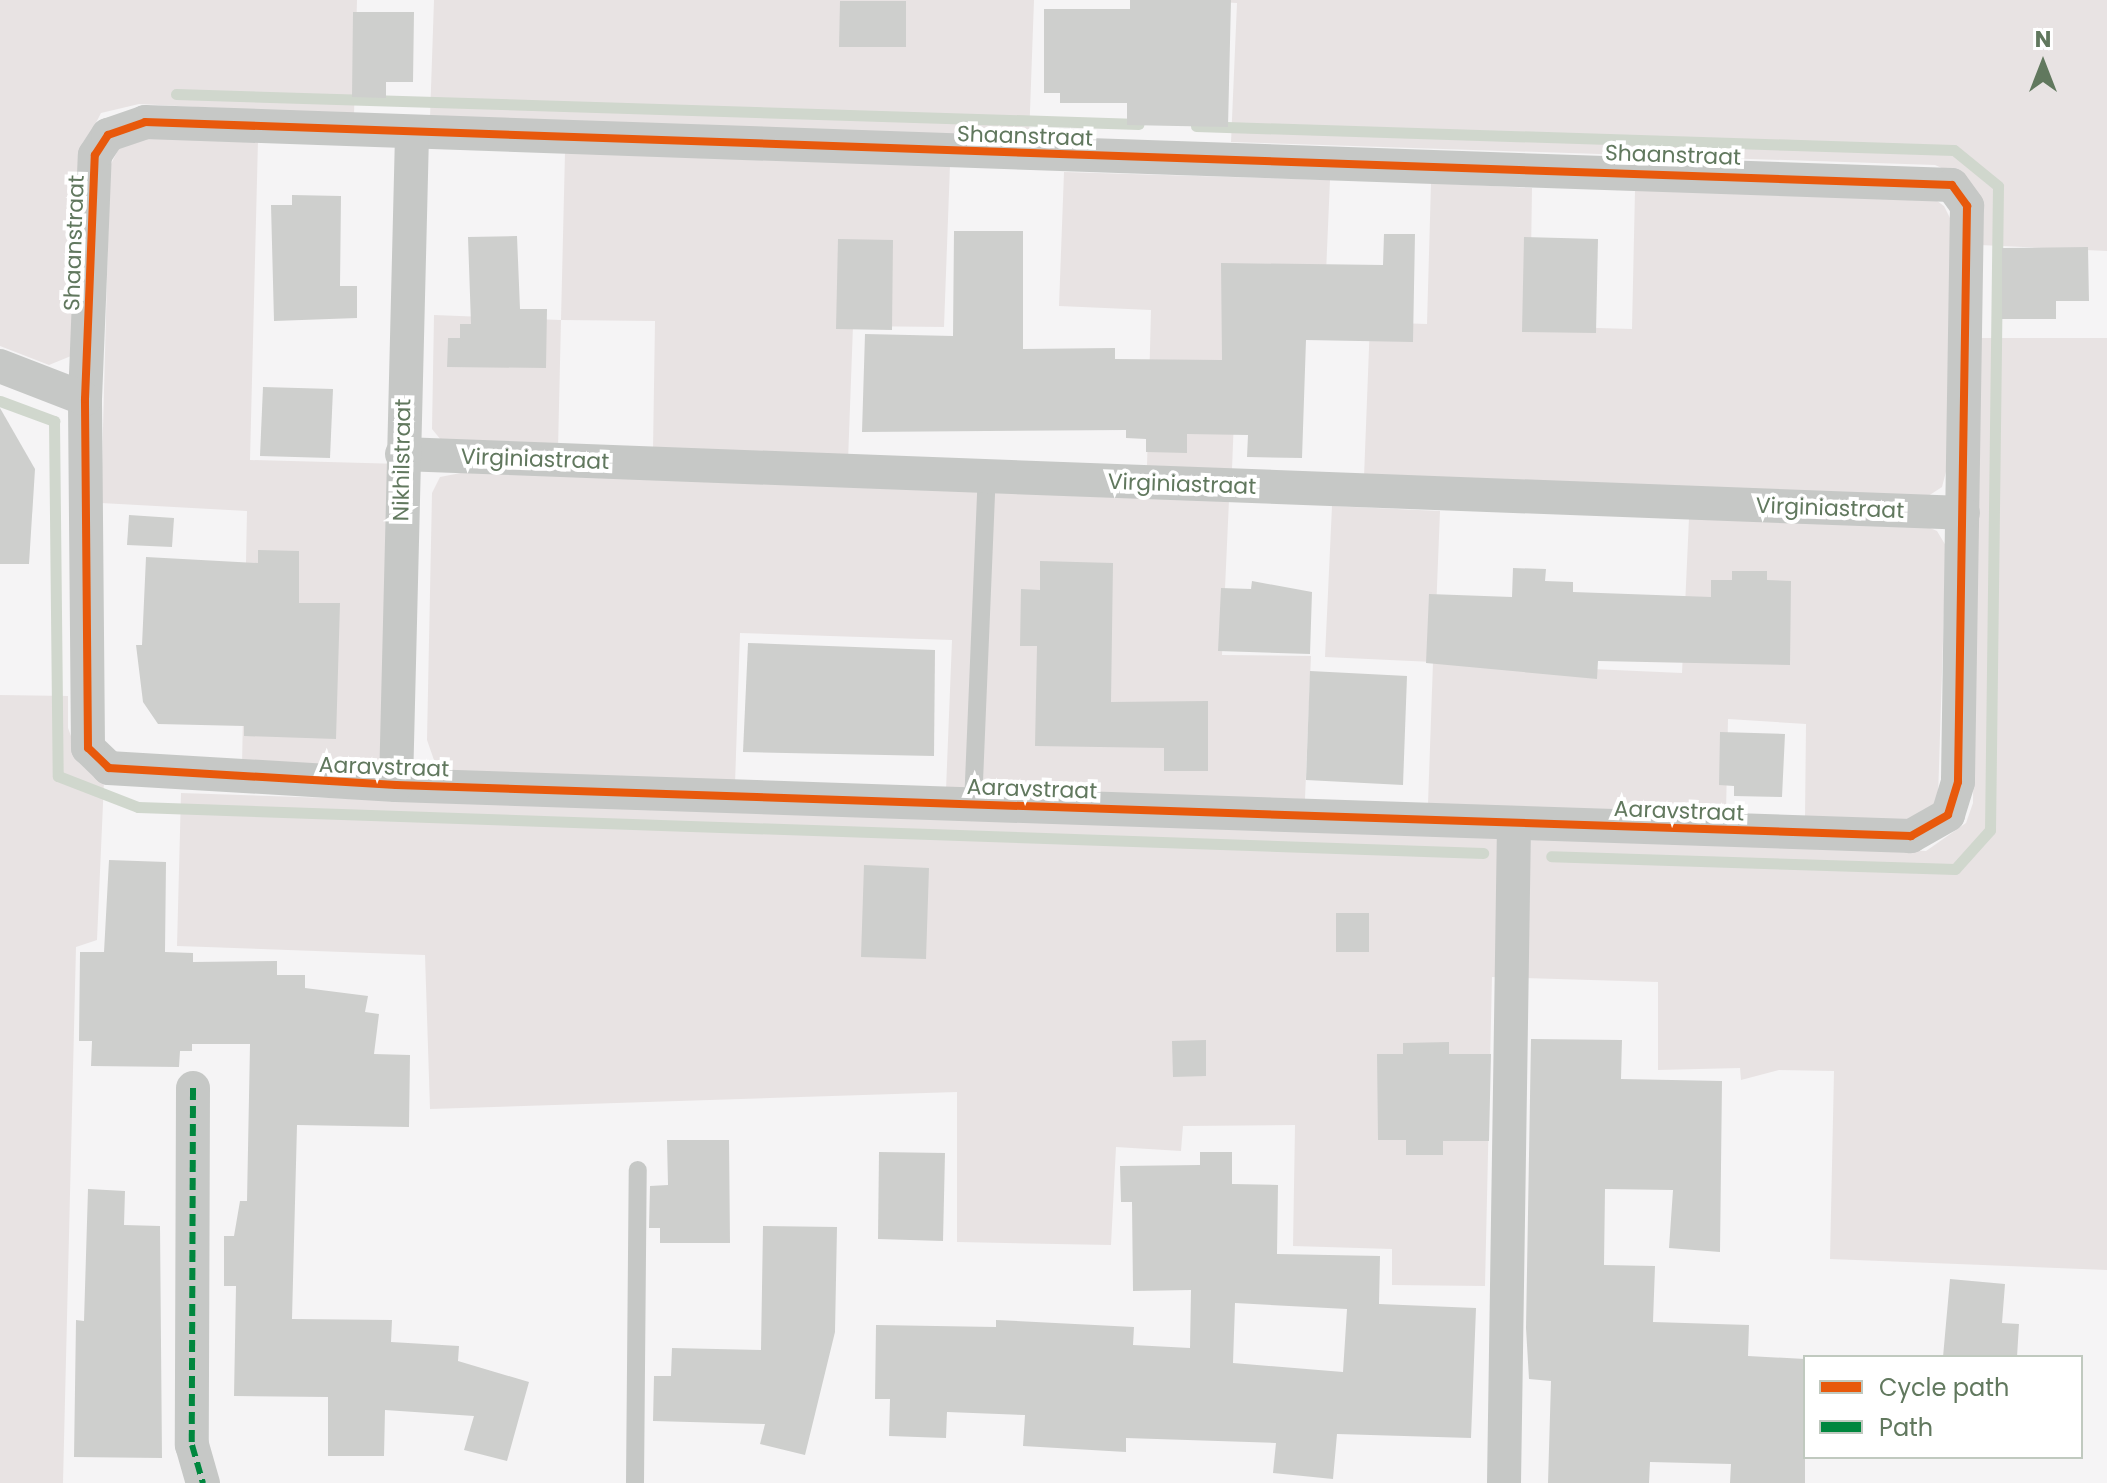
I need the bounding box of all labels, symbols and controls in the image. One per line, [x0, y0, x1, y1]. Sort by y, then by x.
north arrow [2003, 24, 2083, 104]
text: N [2035, 24, 2051, 55]
street label: Shaanstraat [956, 120, 1094, 152]
street label: Shaanstraat [1604, 139, 1742, 171]
street label: Shaanstraat [58, 174, 90, 312]
street label: Nikhilstraat [388, 398, 416, 522]
street label: Virginiastraat [460, 443, 610, 475]
street label: Virginiastraat [1107, 468, 1257, 500]
street label: Virginiastraat [1755, 492, 1905, 524]
street label: Aaravstraat [318, 752, 450, 782]
street label: Aaravstraat [966, 774, 1098, 804]
street label: Aaravstraat [1613, 796, 1745, 826]
legend [1803, 1355, 2083, 1459]
text: Cycle path [1879, 1371, 2009, 1404]
text: Path [1879, 1411, 1933, 1444]

